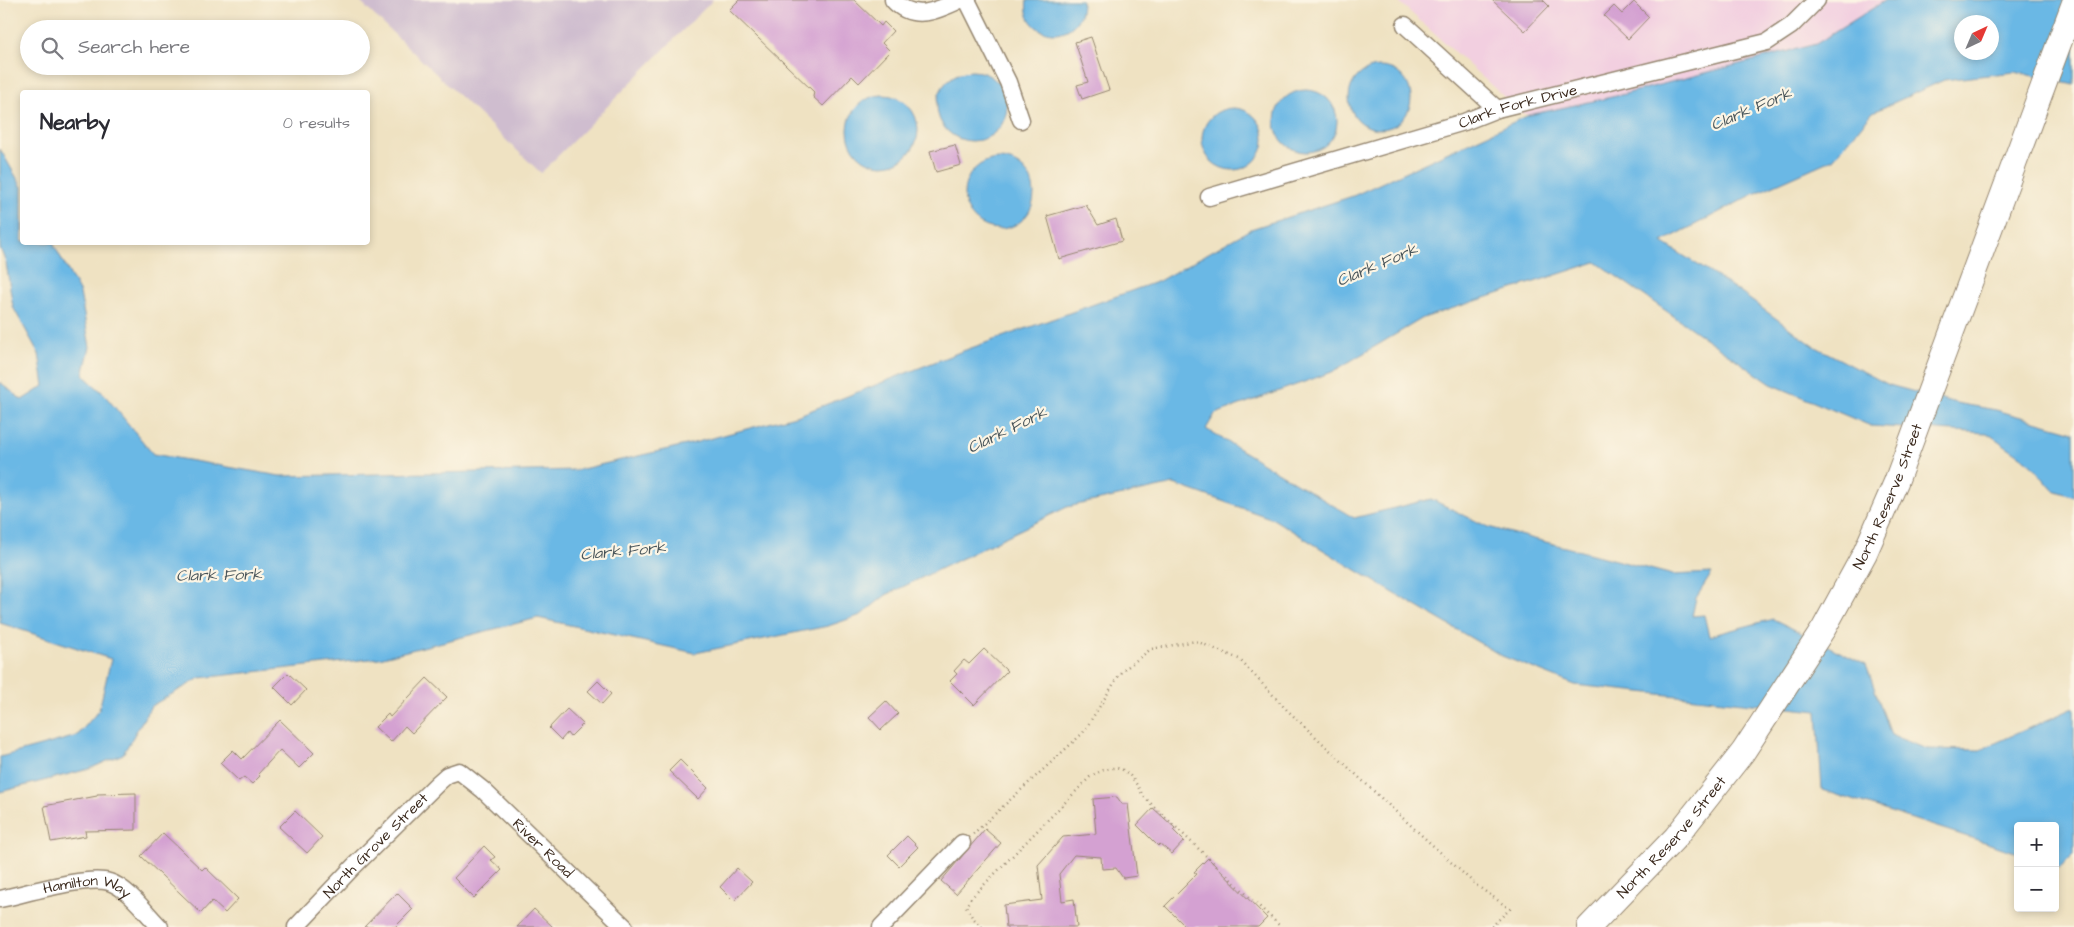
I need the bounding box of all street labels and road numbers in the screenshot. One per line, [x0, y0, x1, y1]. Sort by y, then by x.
street label: Clark Fork Drive [1455, 79, 1579, 134]
street label: North Reserve Street [1847, 420, 1927, 573]
street label: North Reserve Street [1612, 771, 1731, 903]
street label: North Grove Street [318, 788, 433, 903]
street label: River Road [508, 813, 578, 883]
street label: Hamilton Way [41, 870, 136, 904]

